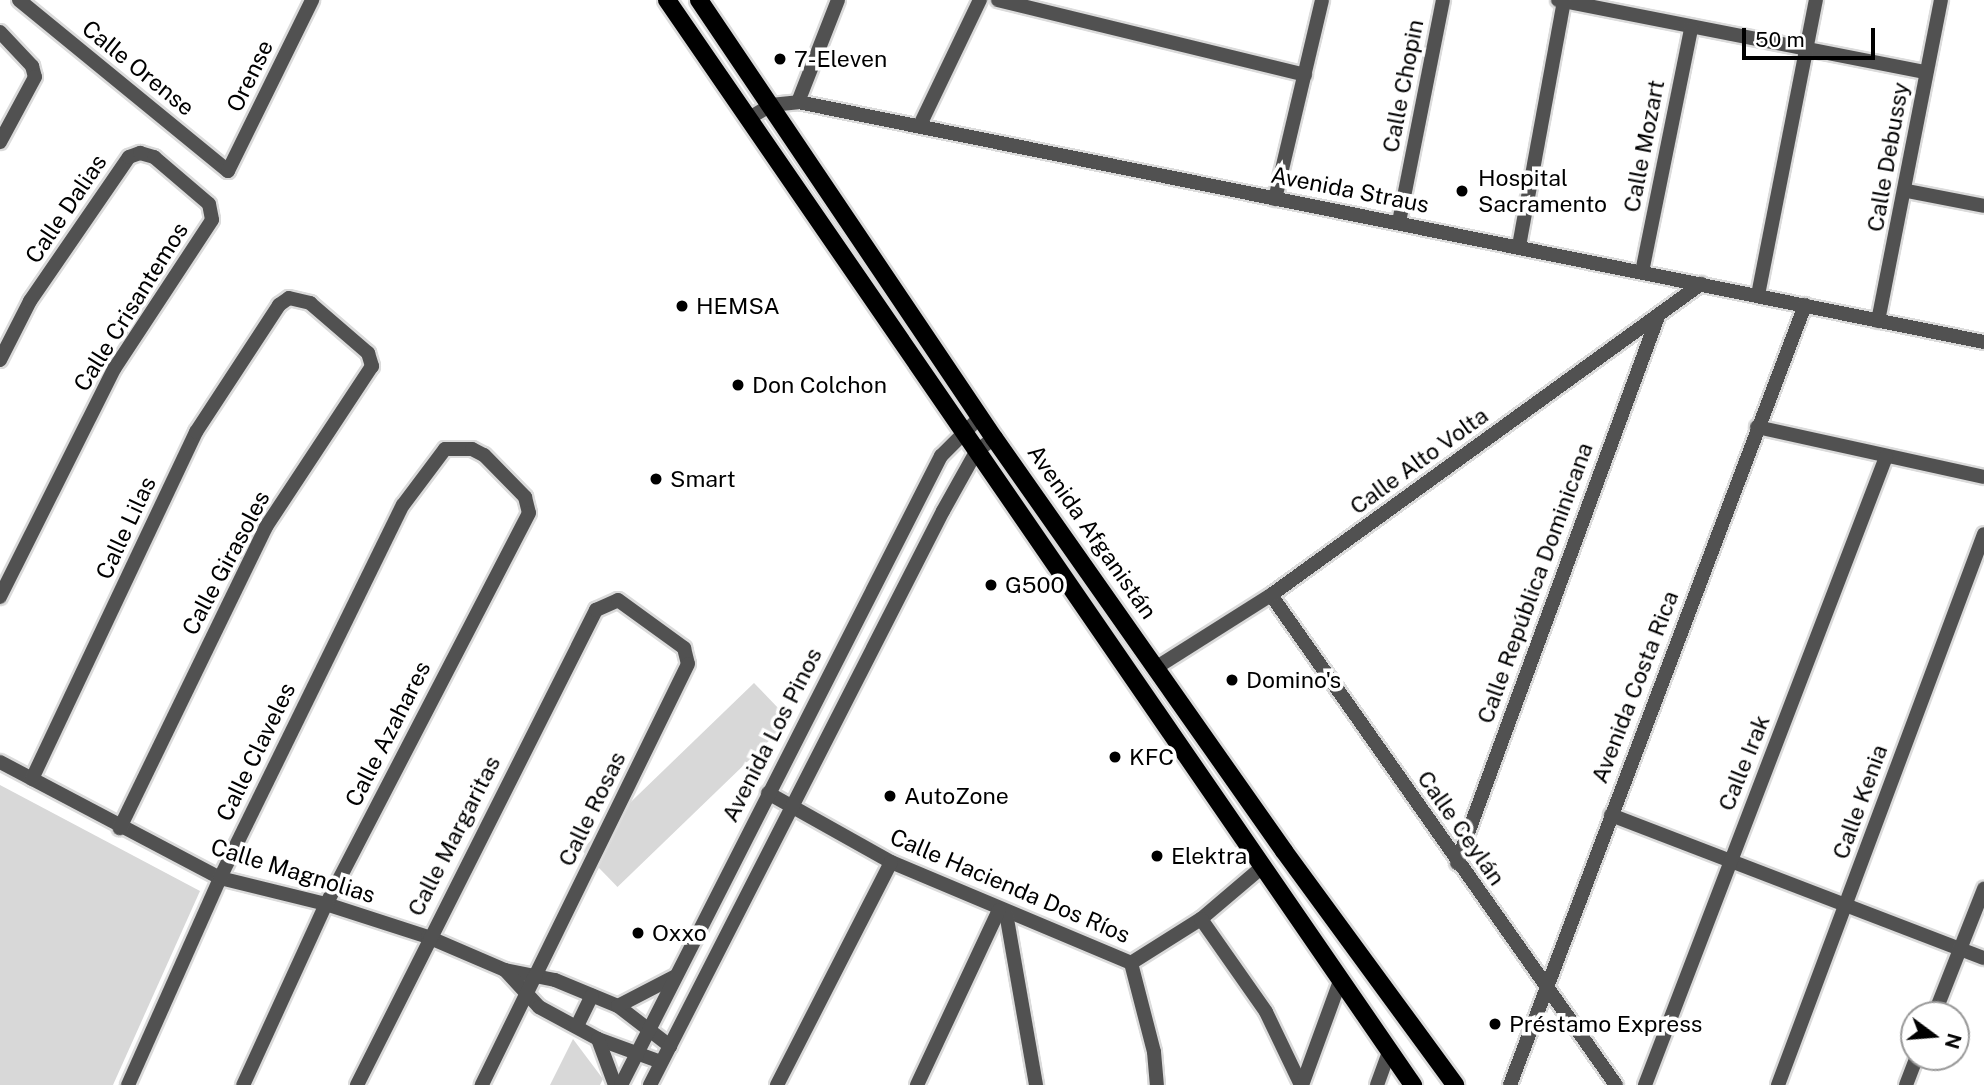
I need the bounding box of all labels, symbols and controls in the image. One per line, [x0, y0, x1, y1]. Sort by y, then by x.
street label: Calle Orense [76, 14, 200, 122]
scale bar [1746, 14, 1879, 58]
street label: Calle Chopin [1377, 17, 1429, 155]
text: 50 m [1755, 27, 1805, 52]
street label: Orense [221, 36, 279, 116]
place label: 7-Eleven [794, 45, 887, 73]
marker: 7-Eleven [772, 51, 788, 67]
street label: Calle Mozart [1618, 77, 1670, 215]
street label: Calle Debussy [1861, 80, 1915, 234]
street label: Calle Dalias [19, 149, 113, 269]
street label: Avenida Straus [1269, 161, 1431, 219]
place label: Hospital Sacramento [1478, 164, 1607, 218]
marker: Hospital Sacramento [1452, 181, 1472, 201]
street label: Calle Crisantemos [68, 217, 194, 397]
place label: HEMSA [696, 292, 780, 320]
marker: HEMSA [674, 298, 690, 314]
place label: Don Colchon [752, 371, 887, 399]
marker: Don Colchon [730, 377, 746, 393]
street label: Calle Alto Volta [1344, 401, 1494, 521]
street label: Calle República Dominicana [1471, 439, 1599, 727]
street label: Avenida Afganistán [1022, 440, 1162, 624]
place label: Smart [670, 465, 736, 493]
marker: Smart [648, 471, 664, 487]
street label: Calle Lilas [90, 472, 162, 584]
street label: Calle Girasoles [176, 486, 276, 640]
place label: G500 [1005, 571, 1065, 599]
marker: G500 [983, 577, 999, 593]
street label: Avenida Costa Rica [1586, 587, 1684, 787]
street label: Avenida Los Pinos [716, 643, 828, 827]
street label: Calle Azahares [339, 657, 437, 811]
place label: Domino's [1246, 666, 1341, 694]
marker: Domino's [1224, 672, 1240, 688]
street label: Calle Claveles [211, 678, 301, 826]
street label: Calle Irak [1712, 711, 1776, 815]
street label: Calle Kenia [1827, 741, 1893, 863]
place label: KFC [1129, 743, 1174, 771]
street label: Calle Rosas [552, 747, 632, 871]
marker: KFC [1107, 749, 1123, 765]
street label: Calle Margaritas [402, 751, 506, 921]
street label: Calle Ceylán [1411, 765, 1511, 891]
place label: AutoZone [904, 782, 1009, 810]
marker: AutoZone [882, 788, 898, 804]
street label: Calle Hacienda Dos Ríos [886, 823, 1134, 949]
street label: Calle Magnolias [207, 833, 379, 909]
place label: Elektra [1171, 842, 1247, 870]
marker: Elektra [1149, 848, 1165, 864]
place label: Oxxo [652, 919, 707, 947]
marker: Oxxo [630, 925, 646, 941]
north arrow [1900, 1001, 1970, 1071]
place label: Préstamo Express [1509, 1010, 1703, 1038]
marker: Préstamo Express [1487, 1016, 1503, 1032]
text: N [1941, 1031, 1966, 1051]

